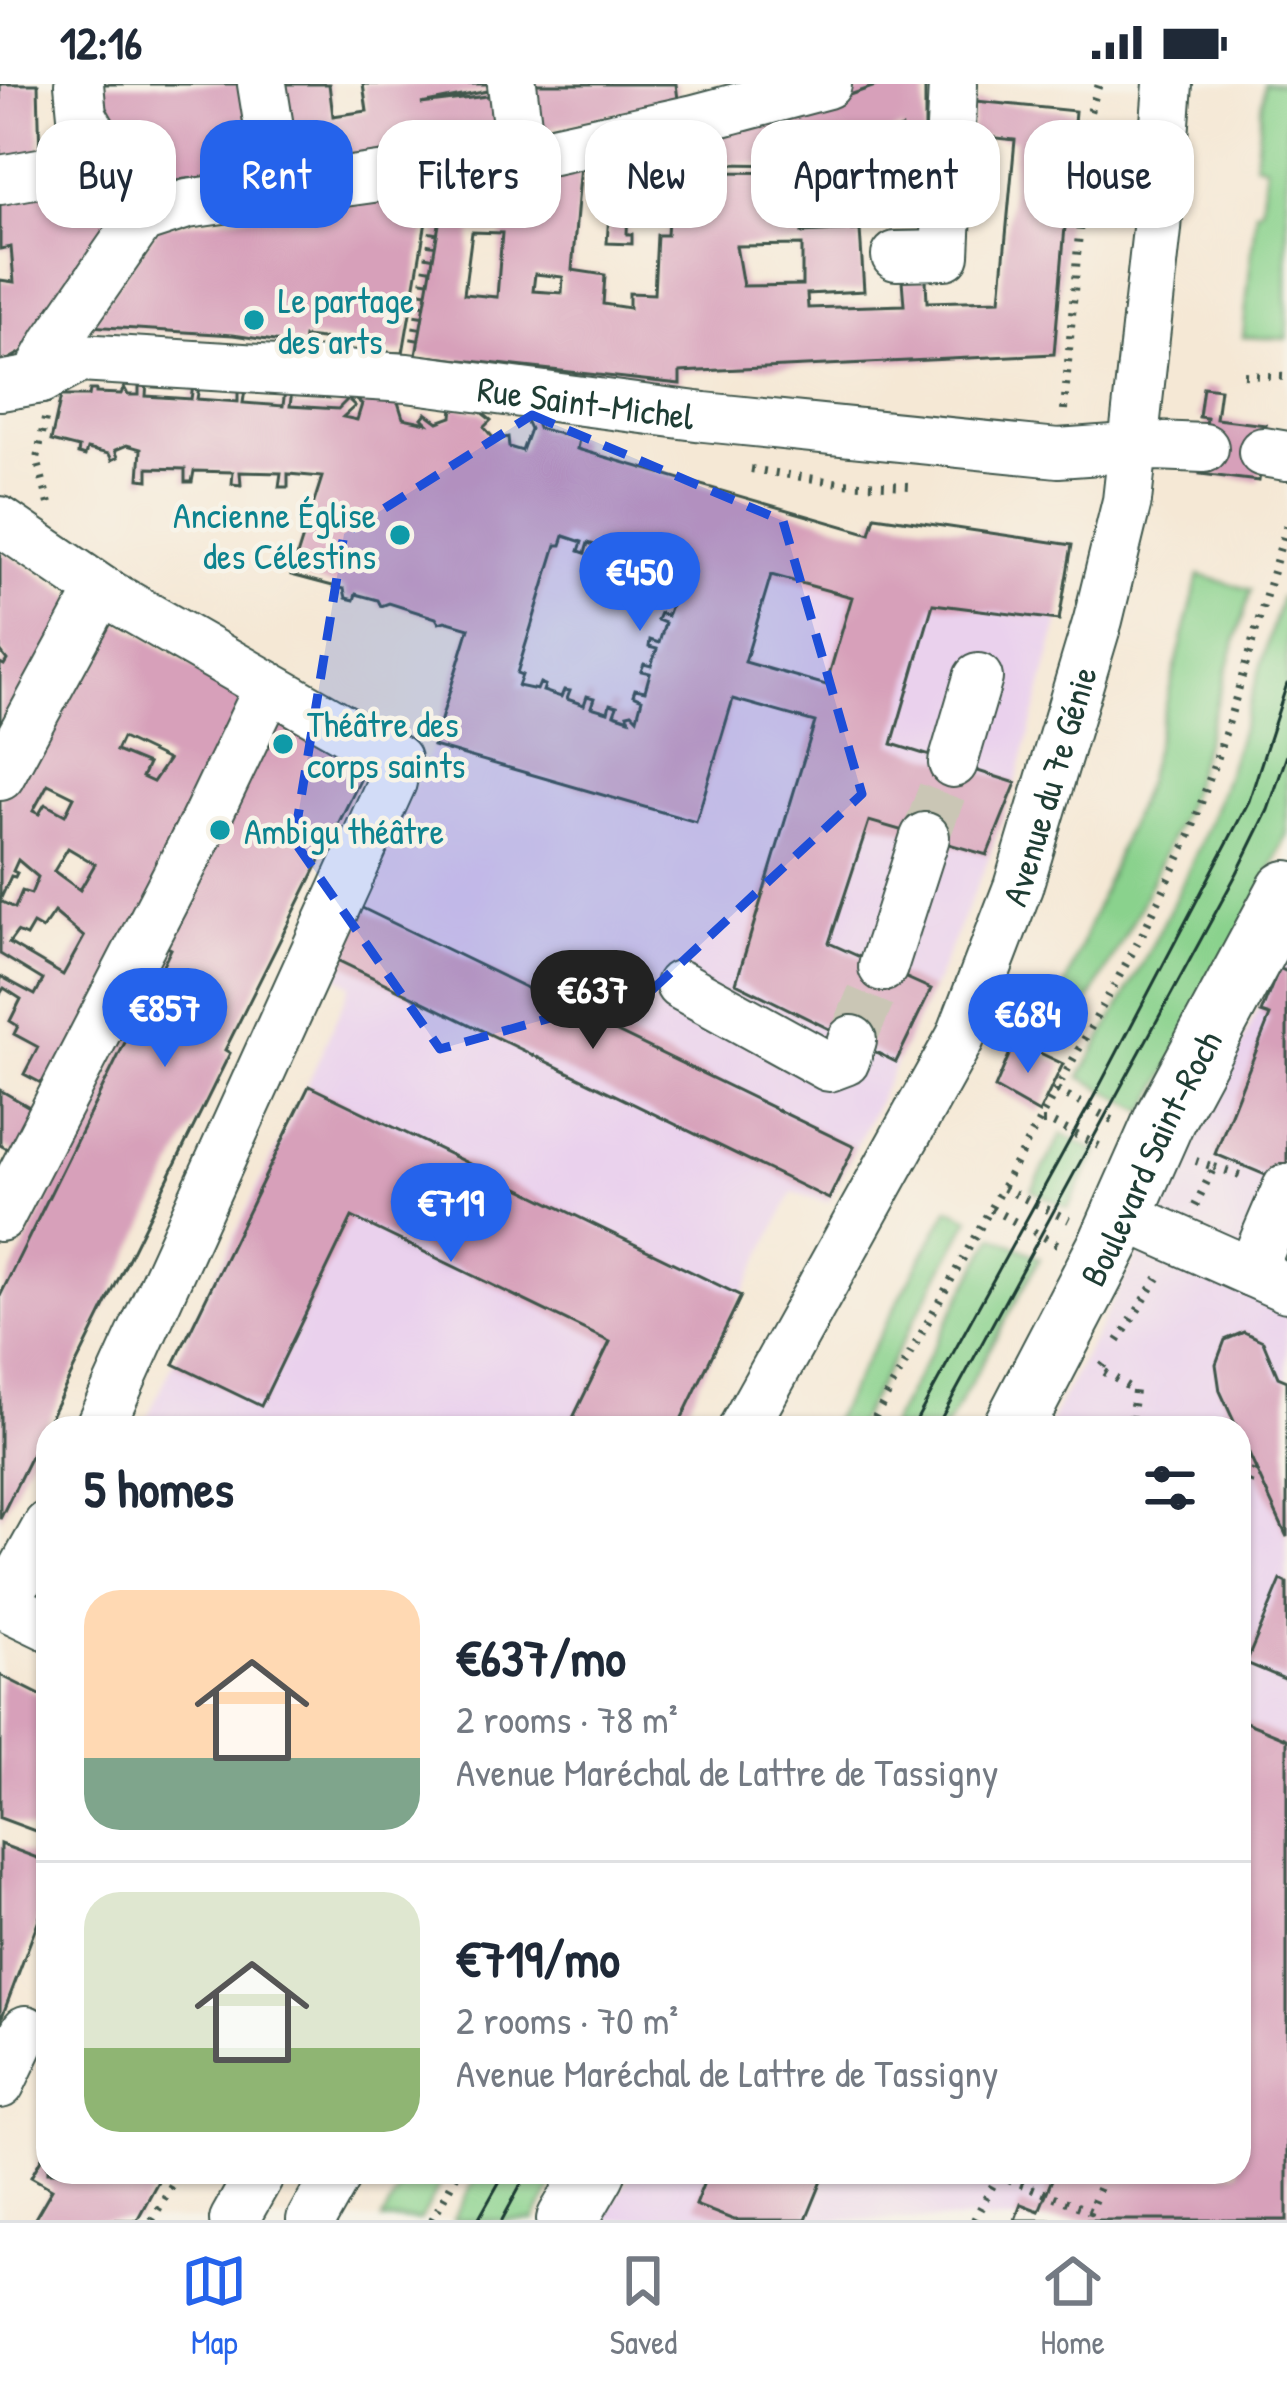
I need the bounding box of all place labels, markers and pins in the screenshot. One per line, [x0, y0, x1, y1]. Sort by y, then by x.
place label: Le partage des arts [278, 275, 414, 365]
marker: Le partage des arts [241, 307, 267, 333]
place label: Ancienne Église des Célestins [173, 490, 376, 580]
marker: Ancienne Église des Célestins [387, 522, 413, 548]
pin: €450 [569, 532, 711, 634]
place label: Théâtre des corps saints [307, 699, 465, 789]
marker: Théâtre des corps saints [270, 731, 296, 757]
place label: Ambigu théâtre [244, 806, 444, 855]
marker: Ambigu théâtre [207, 817, 233, 843]
pin: €637 [522, 950, 664, 1052]
pin: €857 [94, 968, 236, 1070]
pin: €684 [957, 974, 1099, 1076]
pin: €719 [380, 1163, 522, 1265]

